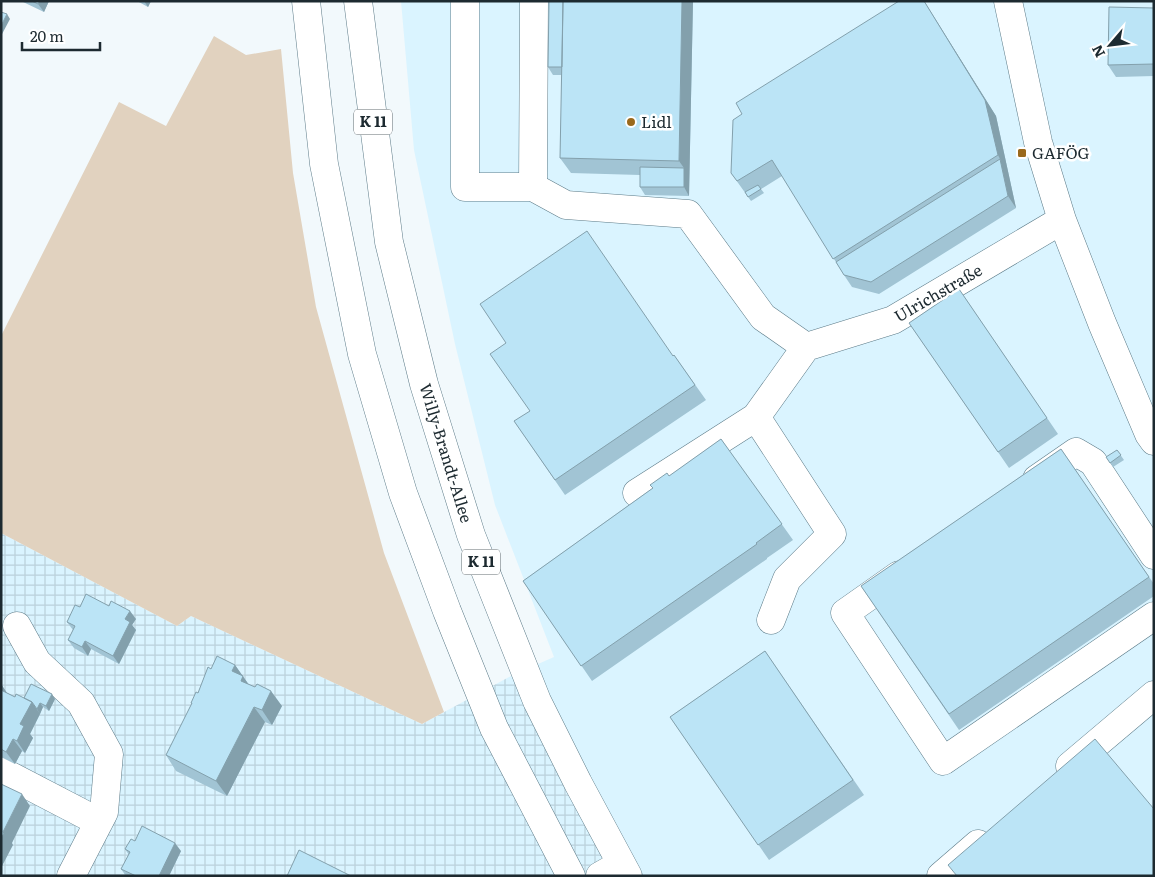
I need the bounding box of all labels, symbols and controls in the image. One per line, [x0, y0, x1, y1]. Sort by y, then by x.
scale bar [22, 20, 100, 52]
north arrow [1085, 20, 1135, 70]
text: 20 m [30, 24, 64, 47]
text: N [1086, 41, 1109, 61]
place label: Lidl [641, 109, 672, 133]
road number: K 11 [354, 110, 392, 134]
marker: Lidl [625, 116, 637, 128]
place label: GAFÖG [1032, 140, 1090, 164]
marker: GAFÖG [1016, 147, 1028, 159]
street label: Ulrichstraße [889, 257, 986, 327]
street label: Willy-Brandt-Allee [414, 380, 480, 525]
road number: K 11 [462, 550, 500, 574]

